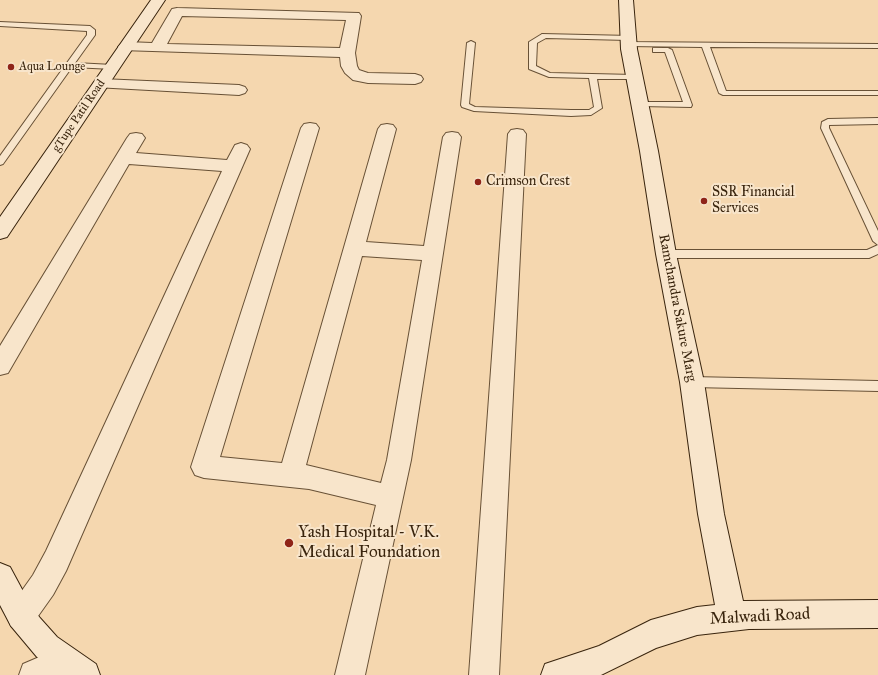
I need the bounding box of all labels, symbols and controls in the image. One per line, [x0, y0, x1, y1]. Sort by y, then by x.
place label: Aqua Lounge [19, 60, 85, 74]
marker: Aqua Lounge [6, 62, 16, 72]
street label: gTupe Patil Road [49, 77, 109, 155]
place label: Crimson Crest [486, 174, 570, 190]
marker: Crimson Crest [473, 177, 483, 187]
place label: SSR Financial Services [712, 185, 794, 218]
marker: SSR Financial Services [699, 196, 709, 206]
street label: Ramchandra Sakure Marg [654, 233, 700, 383]
place label: Yash Hospital - V.K. Medical Foundation [298, 523, 440, 563]
marker: Yash Hospital - V.K. Medical Foundation [283, 537, 295, 549]
street label: Malwadi Road [709, 604, 811, 630]

